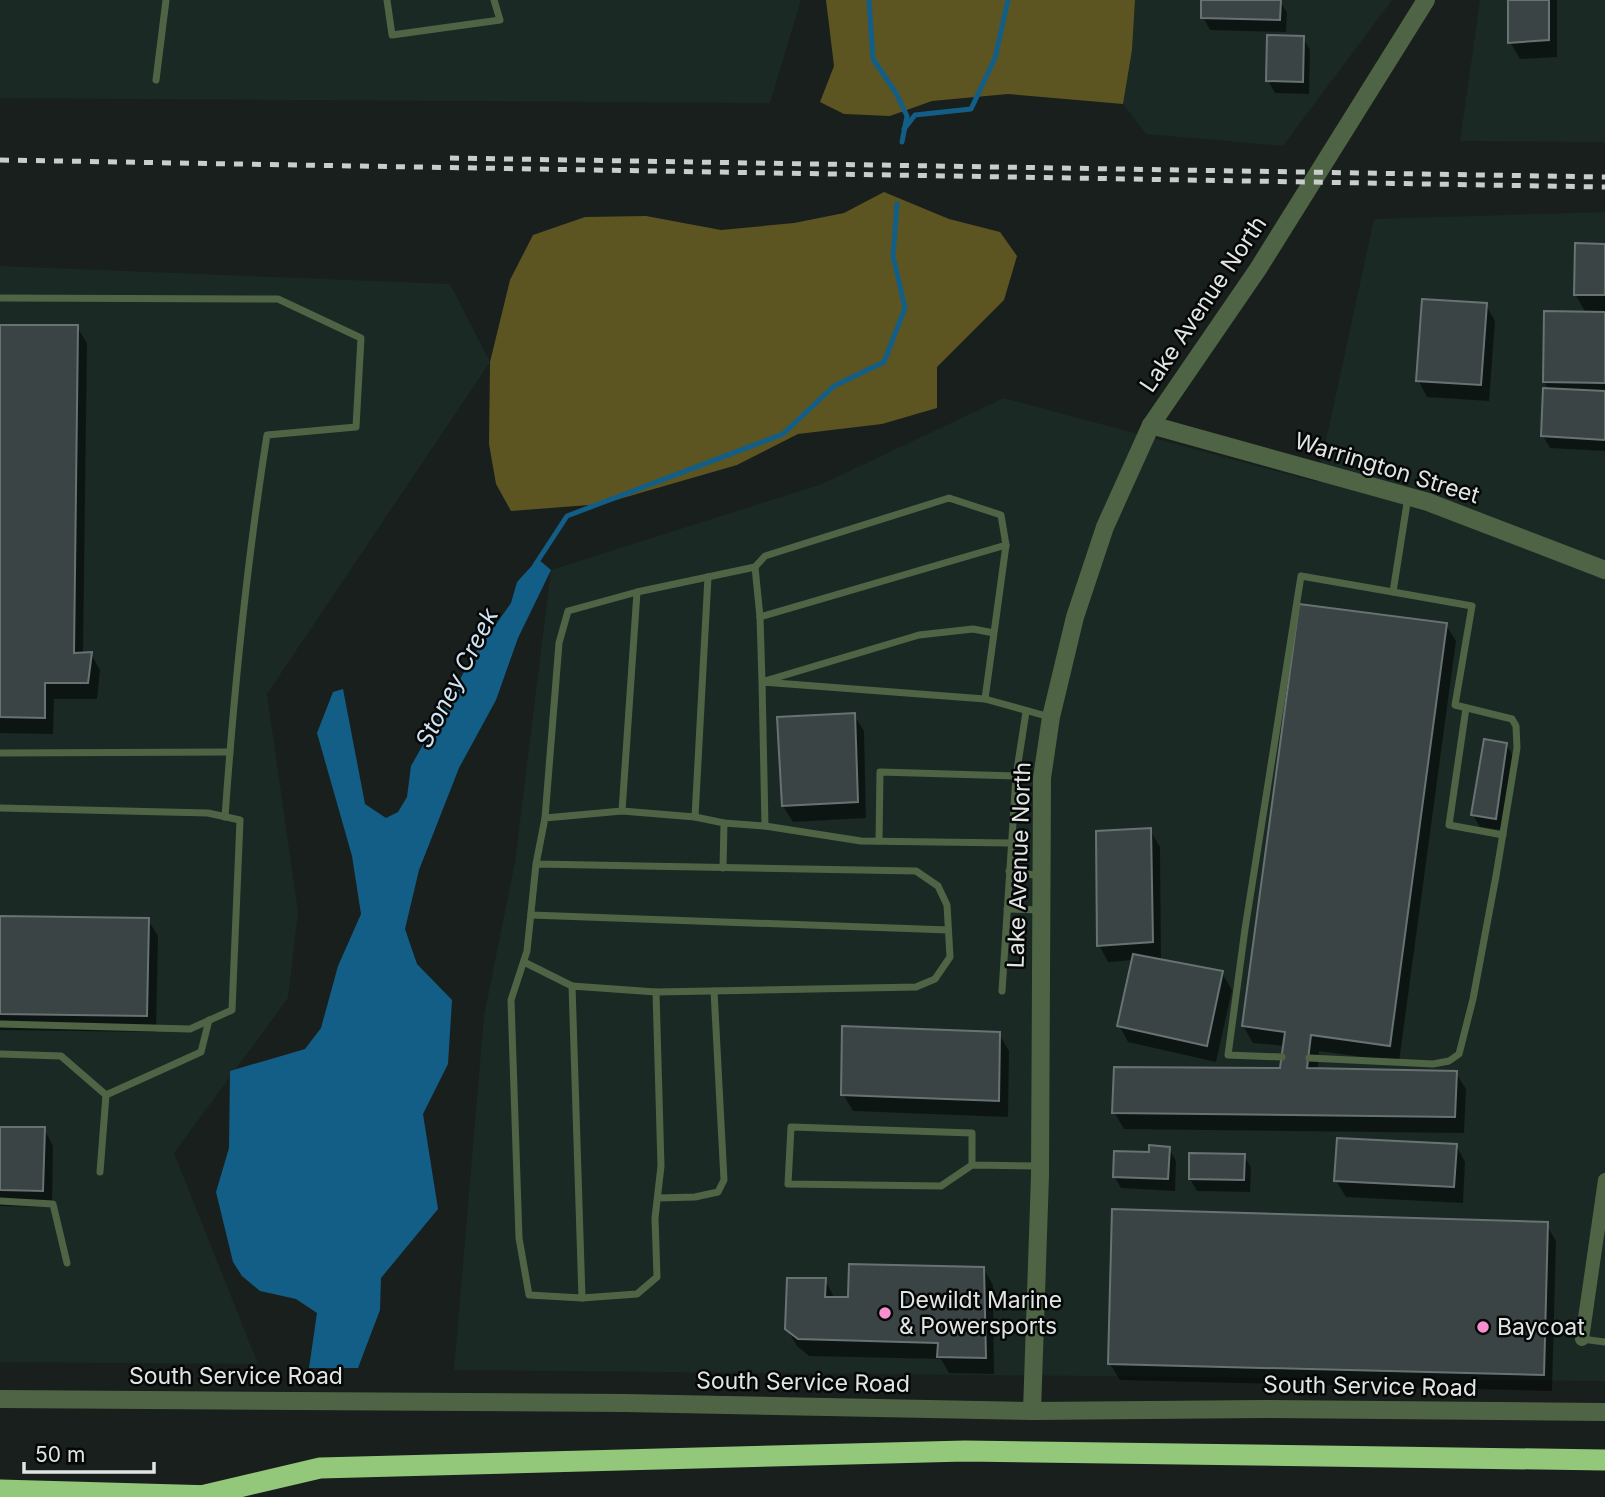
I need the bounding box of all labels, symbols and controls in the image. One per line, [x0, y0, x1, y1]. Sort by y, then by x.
street label: Lake Avenue North [1134, 211, 1272, 397]
street label: Warrington Street [1291, 427, 1483, 510]
water label: Stoney Creek [409, 603, 504, 752]
street label: Lake Avenue North [1001, 761, 1037, 969]
place label: Dewildt Marine & Powersports [899, 1286, 1062, 1340]
marker: Dewildt Marine & Powersports [877, 1305, 893, 1321]
place label: Baycoat [1497, 1313, 1585, 1341]
marker: Baycoat [1475, 1319, 1491, 1335]
street label: South Service Road [129, 1362, 343, 1390]
street label: South Service Road [696, 1366, 910, 1398]
street label: South Service Road [1263, 1370, 1477, 1402]
scale bar [24, 1430, 154, 1474]
text: 50 m [35, 1442, 85, 1467]

